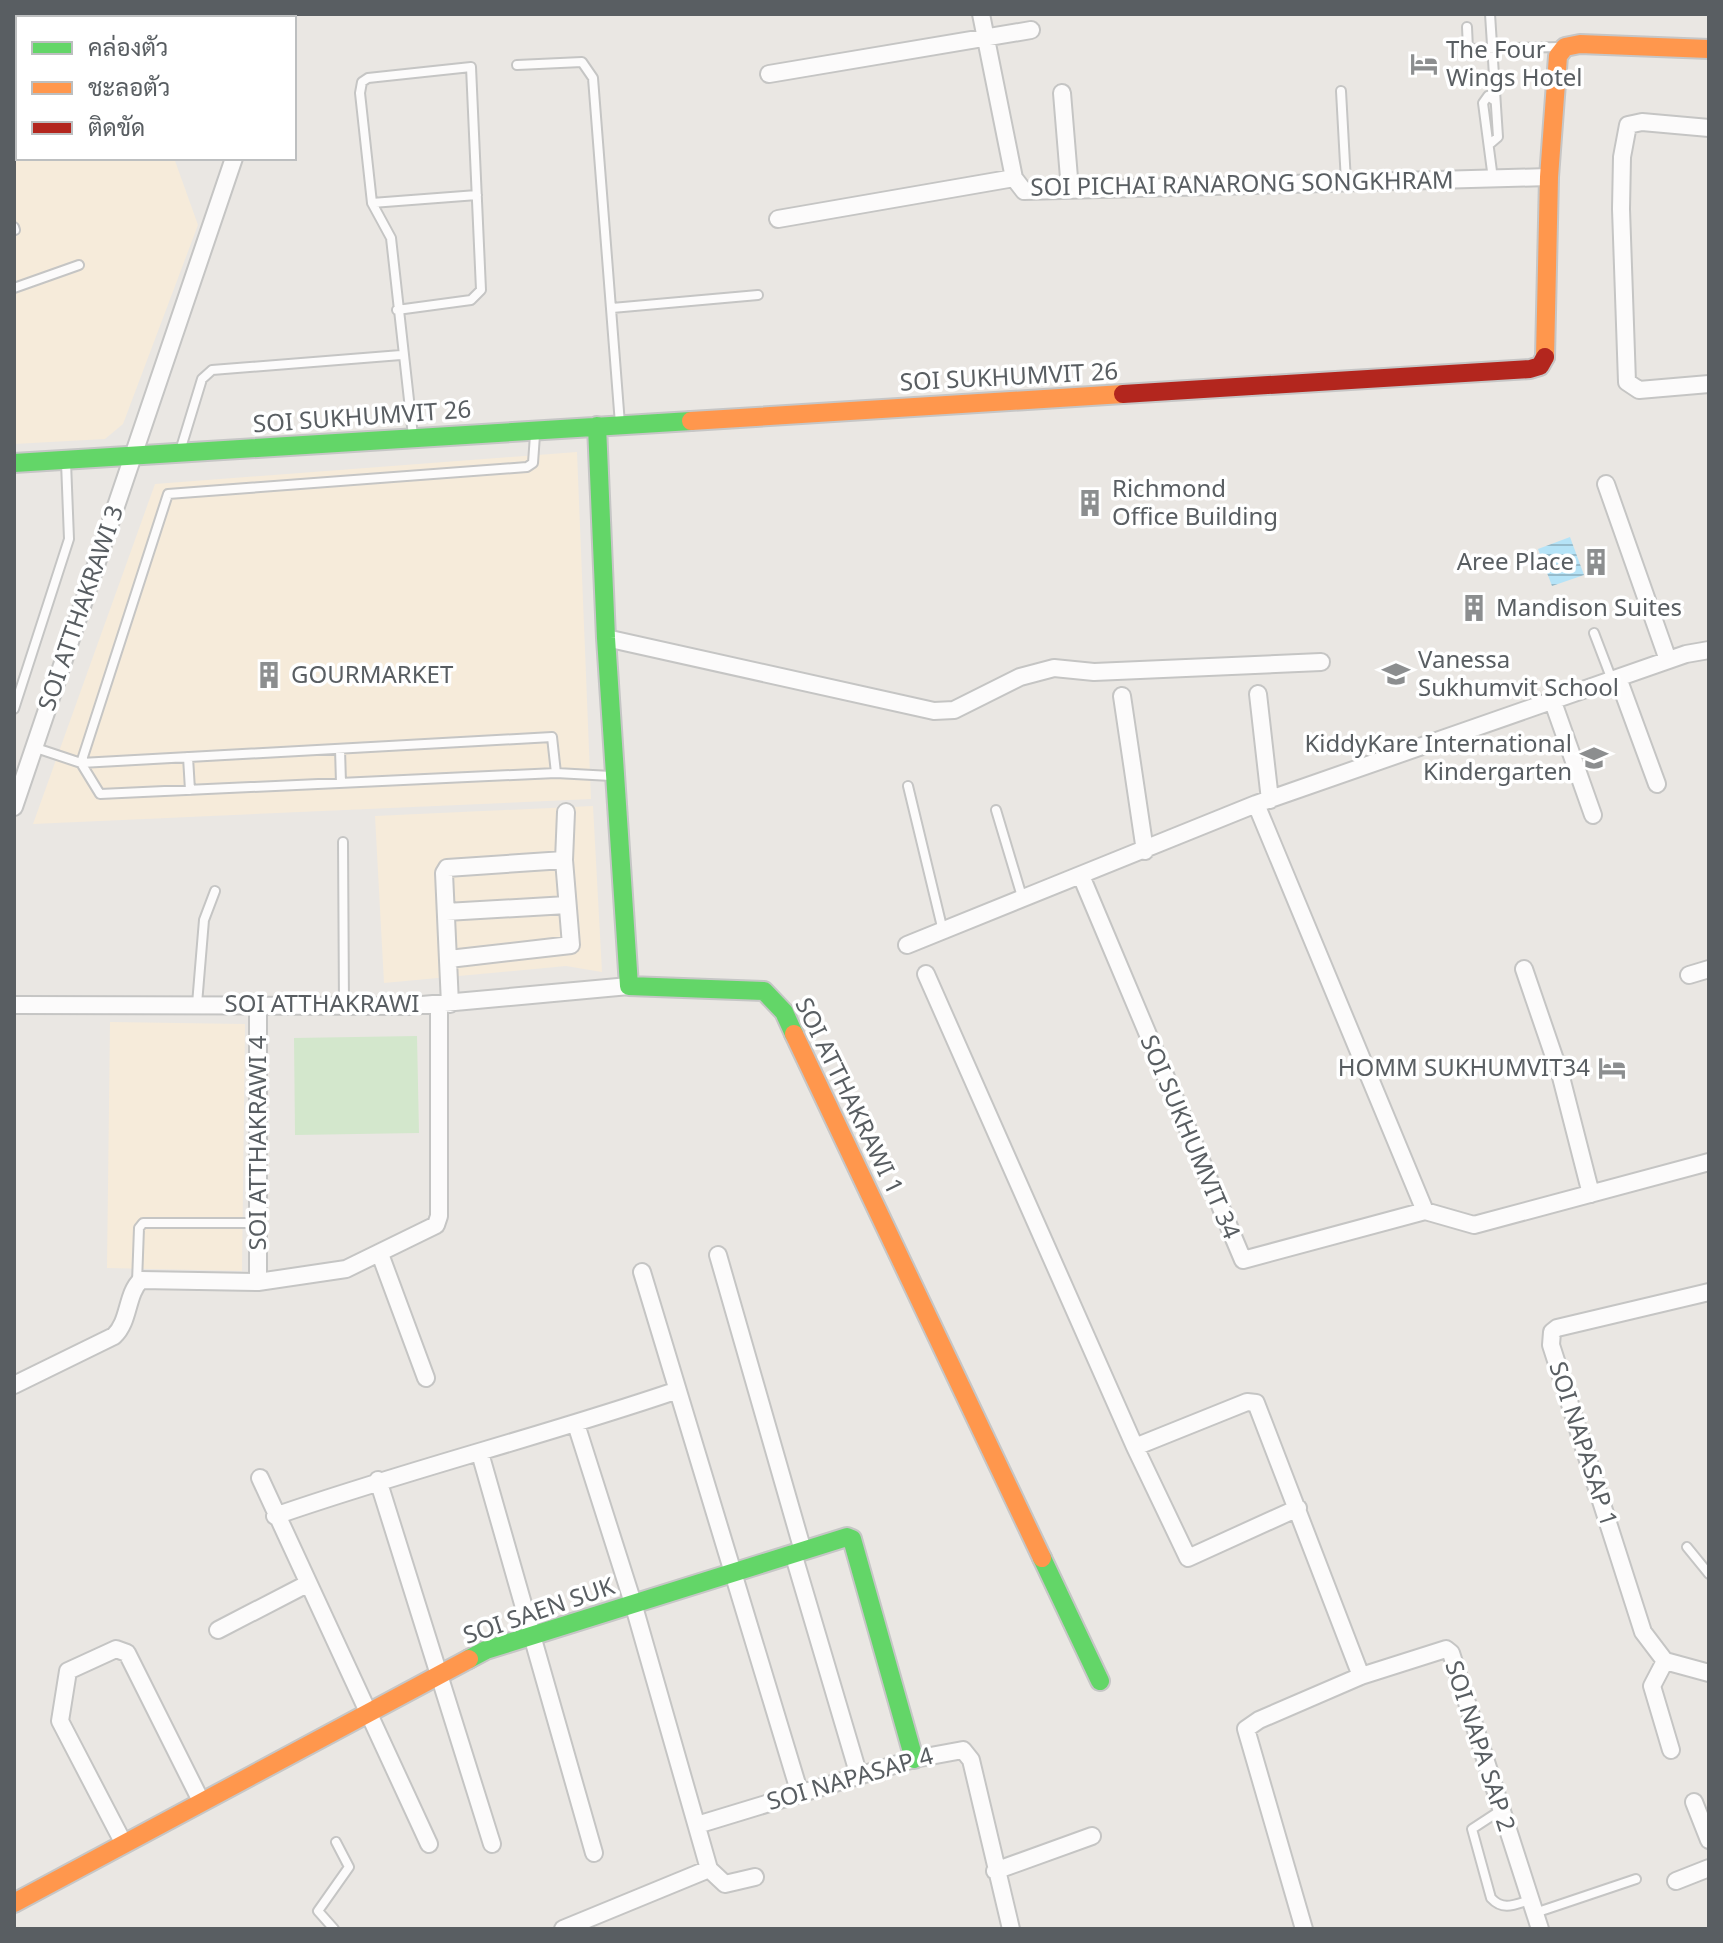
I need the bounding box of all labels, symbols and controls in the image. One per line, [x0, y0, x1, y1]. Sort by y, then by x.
legend [16, 16, 296, 160]
text: คล่องตัว [88, 30, 168, 63]
place label: The Four Wings Hotel [1446, 32, 1583, 93]
hotel icon: The Four Wings Hotel [1409, 49, 1439, 79]
text: ชะลอตัว [88, 70, 170, 103]
text: ติดขัด [88, 110, 145, 143]
street label: SOI PICHAI RANARONG SONGKHRAM [1030, 162, 1454, 203]
street label: SOI SUKHUMVIT 26 [899, 353, 1119, 398]
street label: SOI SUKHUMVIT 26 [252, 391, 472, 440]
place label: Richmond Office Building [1112, 471, 1278, 532]
building icon: Richmond Office Building [1075, 488, 1105, 518]
street label: SOI ATTHAKRAWI 3 [29, 501, 130, 714]
place label: Aree Place [1457, 544, 1574, 577]
building icon: Aree Place [1581, 547, 1611, 577]
place label: Mandison Suites [1496, 590, 1682, 623]
building icon: Mandison Suites [1459, 593, 1489, 623]
place label: Vanessa Sukhumvit School [1418, 642, 1619, 703]
place label: GOURMARKET [291, 657, 454, 690]
school or university icon: Vanessa Sukhumvit School [1381, 659, 1411, 689]
building icon: GOURMARKET [254, 660, 284, 690]
place label: KiddyKare International Kindergarten [1304, 726, 1572, 787]
school or university icon: KiddyKare International Kindergarten [1579, 743, 1609, 773]
street label: SOI ATTHAKRAWI [225, 986, 419, 1019]
street label: SOI ATTHAKRAWI 1 [788, 992, 912, 1199]
street label: SOI SUKHUMVIT 34 [1133, 1029, 1249, 1244]
street label: SOI ATTHAKRAWI 4 [240, 1035, 273, 1250]
place label: HOMM SUKHUMVIT34 [1338, 1050, 1590, 1083]
hotel icon: HOMM SUKHUMVIT34 [1597, 1053, 1627, 1083]
street label: SOI NAPASAP 1 [1542, 1357, 1627, 1530]
street label: SOI SAEN SUK [458, 1568, 619, 1651]
street label: SOI NAPA SAP 2 [1438, 1656, 1525, 1835]
street label: SOI NAPASAP 4 [763, 1738, 937, 1817]

